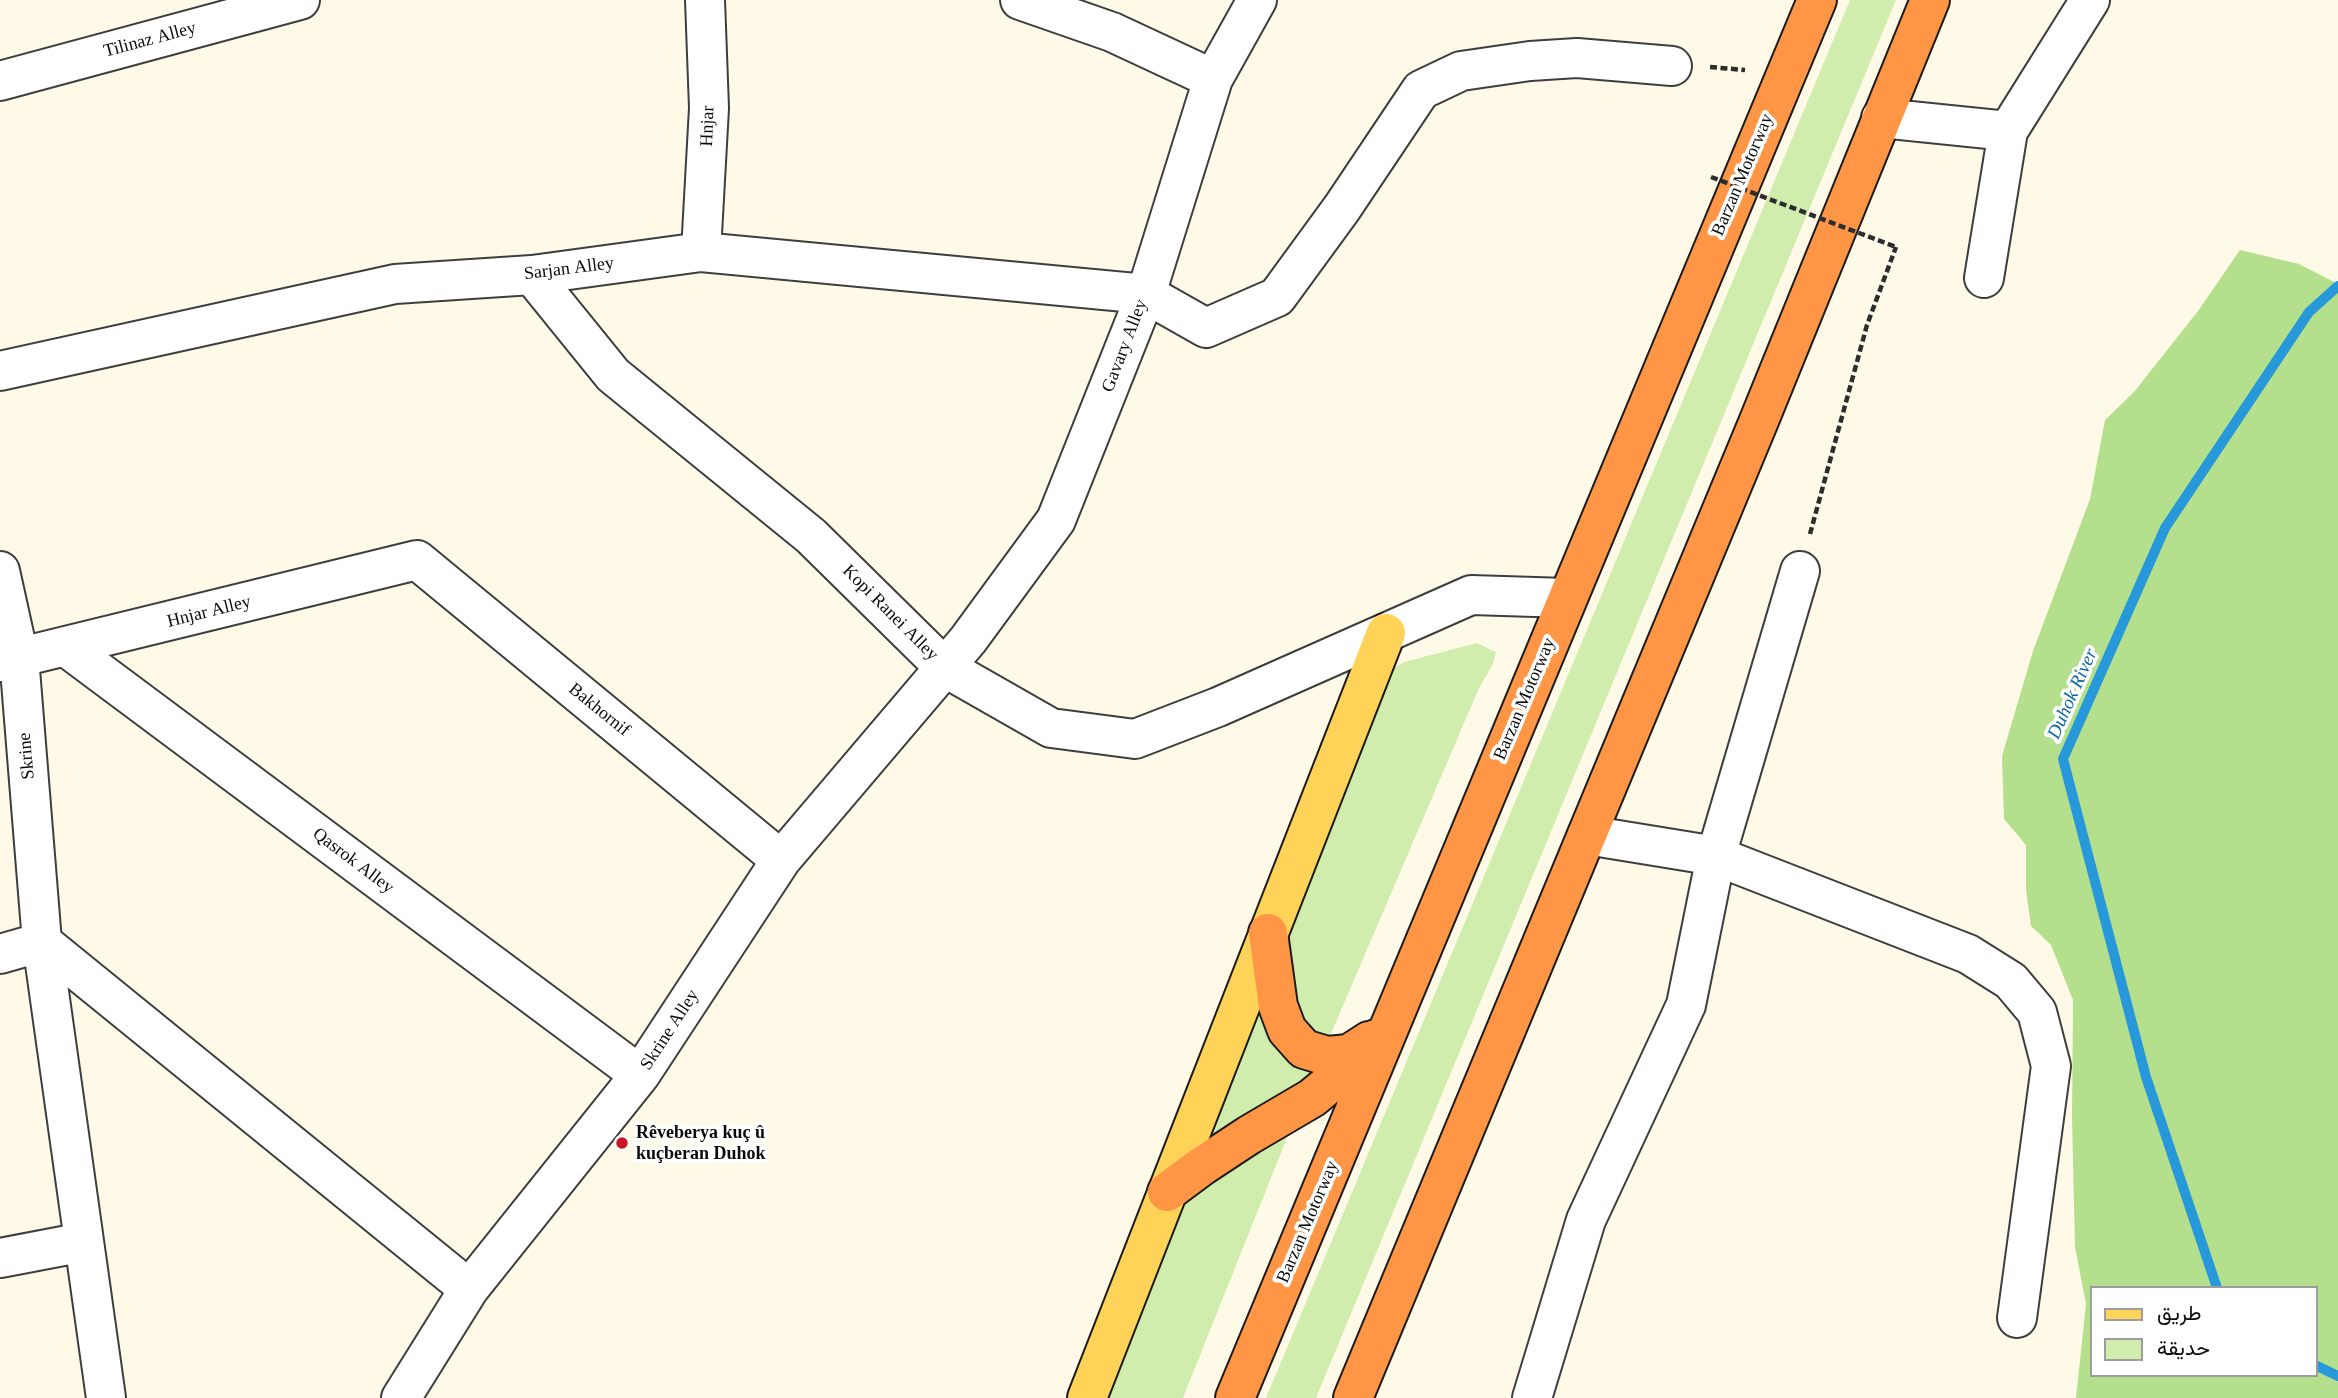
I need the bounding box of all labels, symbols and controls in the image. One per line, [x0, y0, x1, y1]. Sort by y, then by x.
street label: Tilinaz Alley [101, 17, 199, 63]
street label: Hnjar [696, 104, 720, 148]
street label: Barzan Motorway [1706, 106, 1780, 244]
street label: Sarjan Alley [521, 253, 617, 285]
street label: Gavary Alley [1097, 296, 1153, 396]
street label: Kopi Ranei Alley [837, 560, 943, 666]
street label: Hnjar Alley [165, 591, 253, 633]
street label: Barzan Motorway [1488, 630, 1562, 768]
water label: Duhok River [2042, 643, 2104, 745]
street label: Bakhornif [562, 677, 636, 743]
street label: Skrine [14, 730, 40, 782]
street label: Qasrok Alley [307, 822, 399, 900]
street label: Skrine Alley [636, 985, 704, 1075]
place label: Rêveberya kuç û kuçberan Duhok [636, 1122, 769, 1164]
marker: Rêveberya kuç û kuçberan Duhok [614, 1135, 630, 1151]
street label: Barzan Motorway [1271, 1153, 1345, 1291]
legend [2090, 1286, 2317, 1377]
text: طريق [2157, 1298, 2202, 1331]
text: حديقة [2157, 1333, 2210, 1366]

